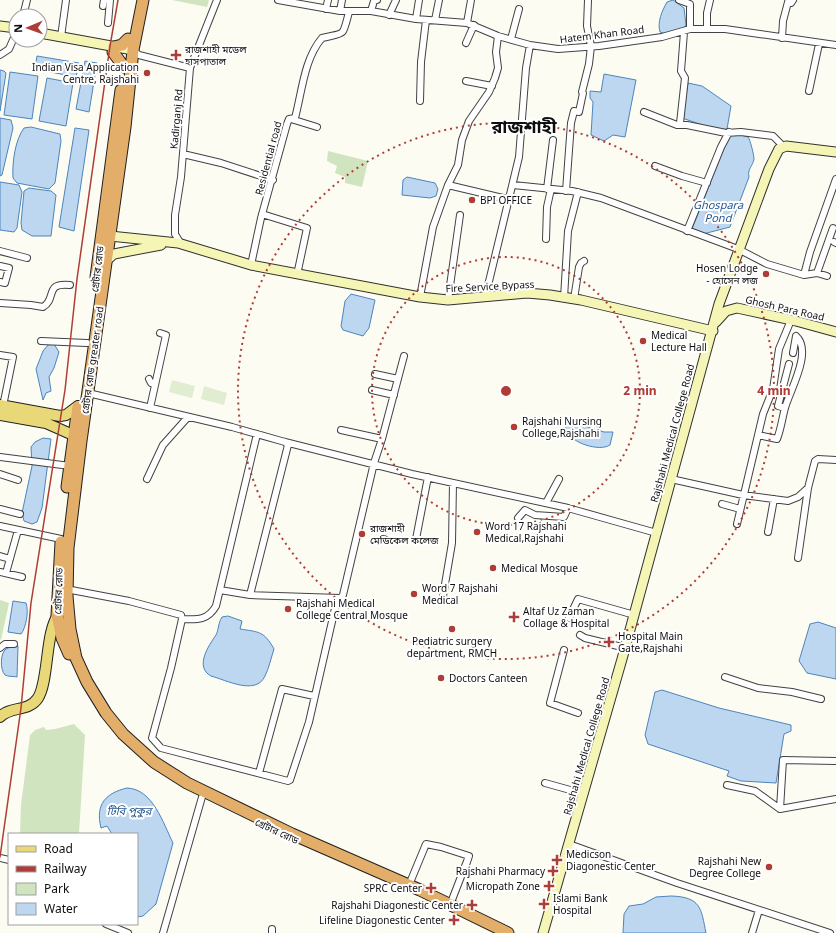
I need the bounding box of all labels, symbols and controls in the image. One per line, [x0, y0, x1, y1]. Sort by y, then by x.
north arrow [8, 8, 48, 48]
text: N [12, 24, 26, 33]
street label: Hatem Khan Road [559, 24, 645, 47]
place label: রাজশাহী মডেল হাসপাতাল [184, 44, 247, 69]
marker: রাজশাহী মডেল হাসপাতাল [170, 49, 182, 61]
place label: Indian Visa Application Centre, Rajshahi [32, 62, 139, 87]
marker: Indian Visa Application Centre, Rajshahi [142, 68, 152, 78]
street label: Kadirganj Rd [168, 89, 187, 150]
district label: রাজশাহী [490, 116, 557, 140]
street label: Residential road [253, 120, 286, 197]
marker: BPI OFFICE [467, 195, 477, 205]
place label: BPI OFFICE [480, 195, 532, 208]
water label: Ghospara Pond [693, 199, 744, 226]
street label: গ্রেটার রোড [89, 244, 108, 293]
place label: Hosen Lodge - হোসেন লজ [696, 263, 758, 288]
marker: Hosen Lodge - হোসেন লজ [761, 269, 771, 279]
street label: Fire Service Bypass [445, 279, 535, 296]
street label: Ghosh Para Road [744, 294, 826, 325]
street label: গ্রেটার রোড greater road [80, 306, 107, 415]
place label: Medical Lecture Hall [651, 330, 707, 355]
marker: Medical Lecture Hall [638, 336, 648, 346]
street label: Rajshahi Medical College Road [649, 363, 698, 504]
centre of rings [499, 384, 513, 398]
text: 2 min [623, 384, 657, 400]
text: 4 min [757, 384, 791, 400]
place label: Rajshahi Nursing College,Rajshahi [522, 416, 602, 441]
marker: Rajshahi Nursing College,Rajshahi [509, 422, 519, 432]
place label: Word 17 Rajshahi Medical,Rajshahi [485, 521, 567, 546]
place label: রাজশাহী মেডিকেল কলেজ [369, 523, 439, 548]
marker: Word 17 Rajshahi Medical,Rajshahi [472, 527, 482, 537]
marker: রাজশাহী মেডিকেল কলেজ [357, 529, 367, 539]
marker: Medical Mosque [488, 563, 498, 573]
place label: Medical Mosque [501, 563, 578, 576]
street label: গ্রেটার রোড [52, 567, 67, 615]
place label: Word 7 Rajshahi Medical [422, 583, 498, 608]
marker: Word 7 Rajshahi Medical [409, 589, 419, 599]
place label: Rajshahi Medical College Central Mosque [296, 598, 408, 623]
marker: Rajshahi Medical College Central Mosque [283, 604, 293, 614]
place label: Altaf Uz Zaman Collage & Hospital [523, 606, 609, 631]
marker: Altaf Uz Zaman Collage & Hospital [508, 611, 520, 623]
marker: Pediatric surgery department, RMCH [447, 624, 457, 634]
place label: Hospital Main Gate,Rajshahi [618, 631, 683, 656]
place label: Pediatric surgery department, RMCH [407, 636, 497, 661]
marker: Hospital Main Gate,Rajshahi [603, 636, 615, 648]
marker: Doctors Canteen [436, 673, 446, 683]
place label: Doctors Canteen [449, 673, 528, 686]
street label: Rajshahi Medical College Road [561, 676, 613, 817]
water label: টিবি পুকুর [107, 804, 154, 819]
street label: গ্রেটার রোড [252, 817, 301, 848]
legend [8, 833, 138, 925]
text: Road [44, 842, 73, 858]
place label: Medicson Diagonestic Center [566, 849, 655, 874]
marker: Medicson Diagonestic Center [551, 854, 563, 866]
place label: Rajshahi New Degree College [689, 856, 761, 881]
text: Railway [44, 862, 88, 878]
marker: Rajshahi New Degree College [764, 862, 774, 872]
place label: Rajshahi Pharmacy [456, 866, 546, 879]
marker: Rajshahi Pharmacy [548, 866, 558, 876]
marker: Micropath Zone [543, 880, 555, 892]
place label: Micropath Zone [466, 881, 540, 894]
text: Park [44, 882, 70, 898]
marker: SPRC Center [425, 882, 437, 894]
place label: SPRC Center [364, 883, 422, 896]
place label: Islami Bank Hospital [553, 893, 608, 918]
marker: Islami Bank Hospital [538, 898, 550, 910]
marker: Rajshahi Diagonestic Center [466, 899, 478, 911]
place label: Rajshahi Diagonestic Center [331, 900, 463, 913]
text: Water [44, 902, 78, 918]
marker: Lifeline Diagonestic Center [448, 914, 460, 926]
place label: Lifeline Diagonestic Center [319, 915, 445, 928]

